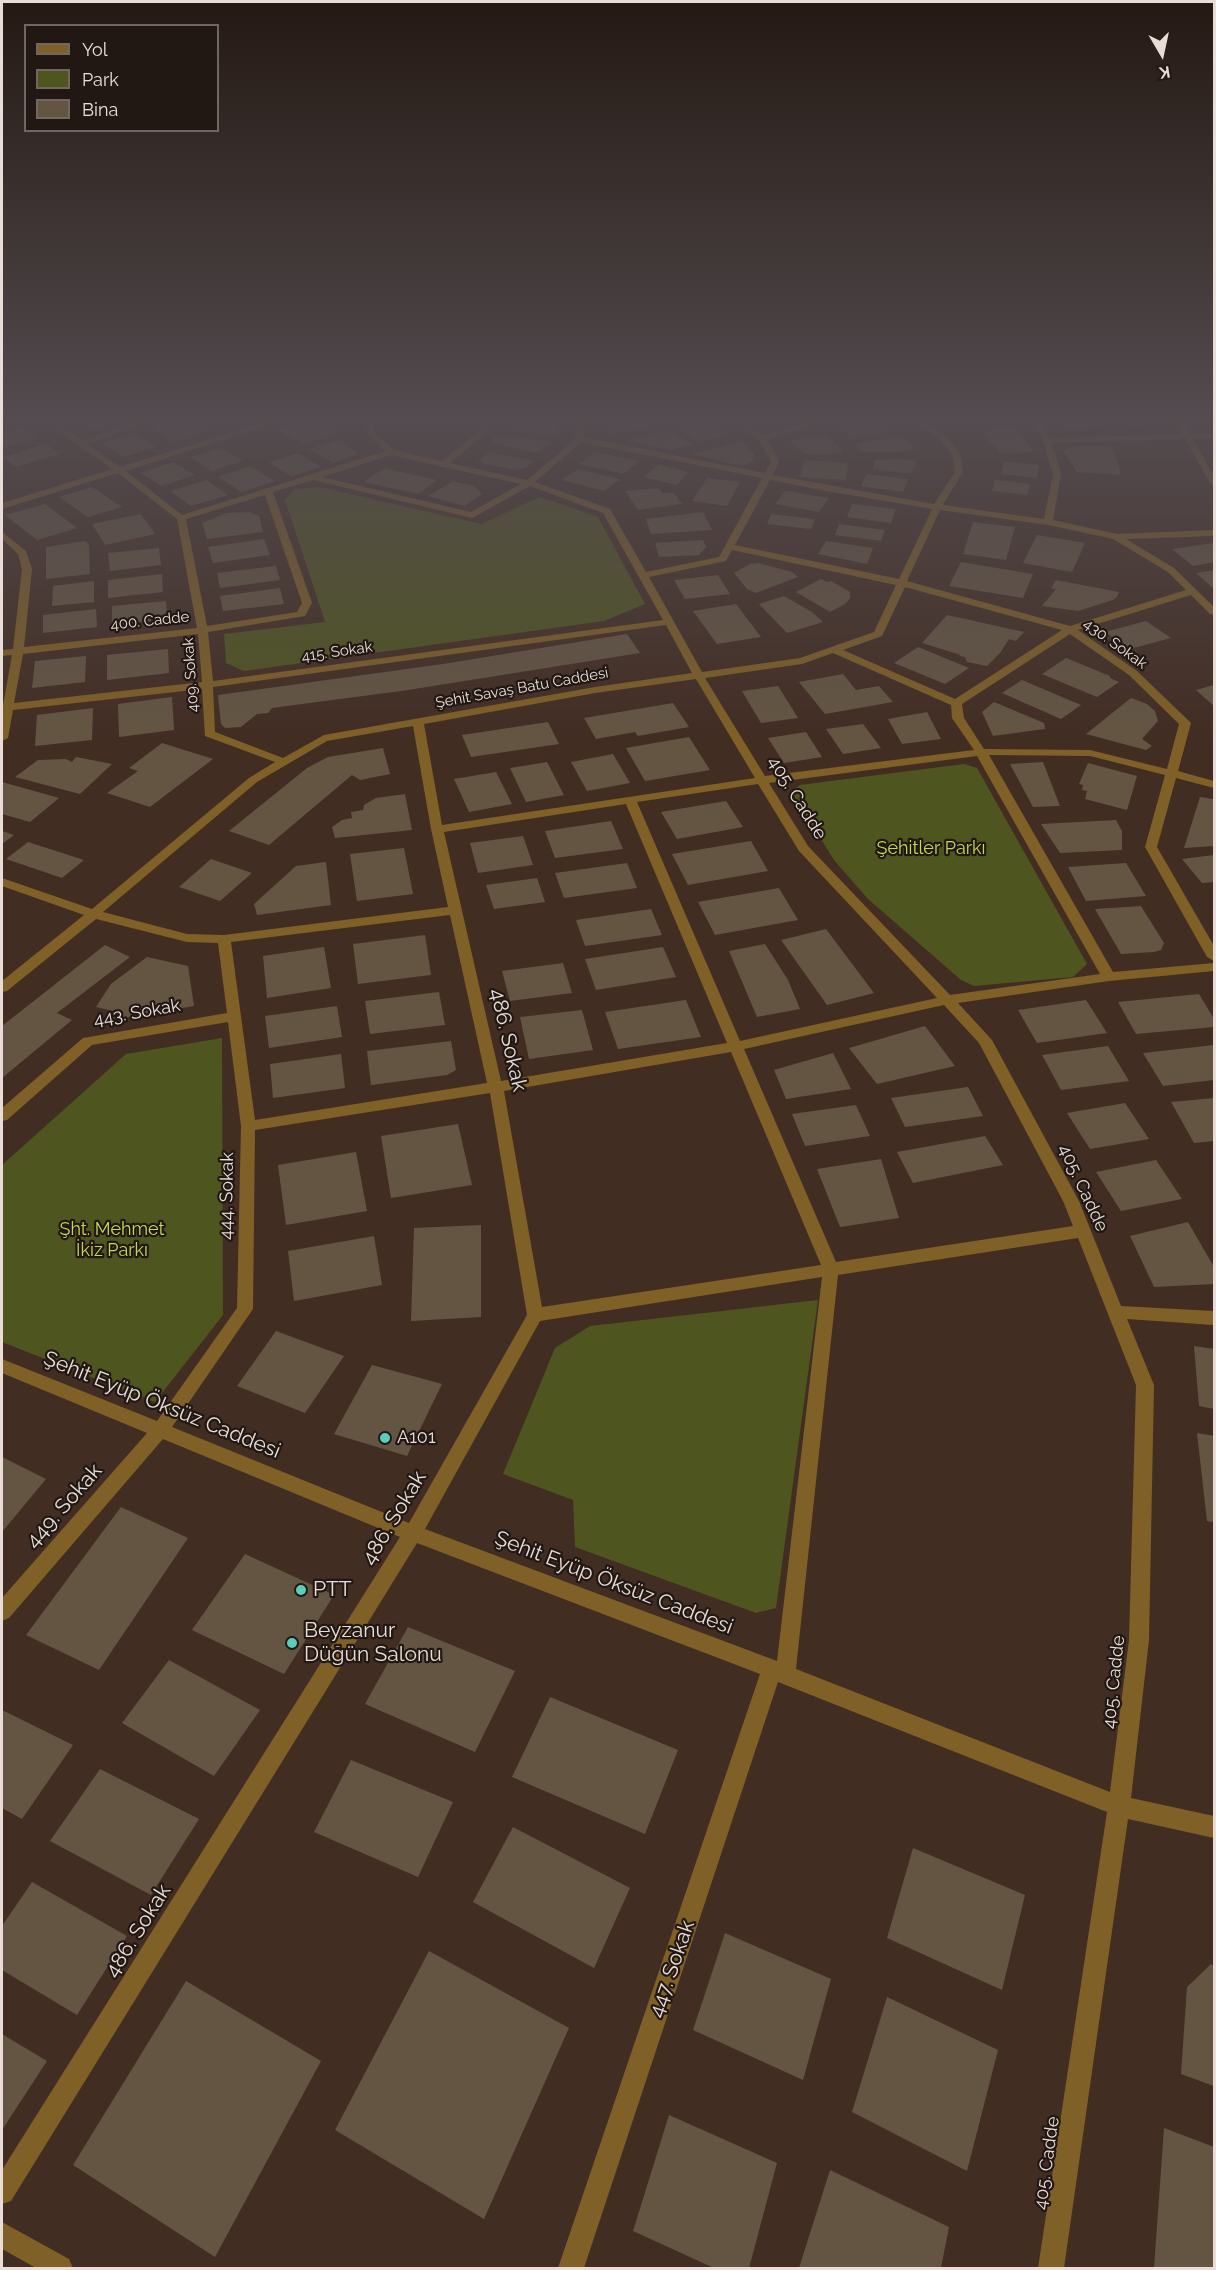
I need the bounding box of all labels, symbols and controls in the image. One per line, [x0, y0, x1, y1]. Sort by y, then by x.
legend [24, 24, 219, 132]
north arrow [1132, 24, 1192, 84]
text: Yol [82, 39, 108, 60]
text: K [1158, 62, 1172, 82]
text: Park [82, 69, 119, 90]
text: Bina [82, 99, 118, 120]
street label: 400. Cadde [110, 608, 190, 634]
street label: 430. Sokak [1080, 615, 1150, 673]
street label: 409. Sokak [179, 637, 203, 713]
street label: 415. Sokak [300, 638, 374, 666]
street label: Şehit Savaş Batu Caddesi [434, 664, 610, 712]
street label: 405. Cadde [763, 753, 831, 843]
park label: Şehitler Parkı [877, 838, 985, 860]
street label: 486. Sokak [484, 986, 532, 1094]
street label: 443. Sokak [92, 995, 182, 1031]
street label: 405. Cadde [1053, 1141, 1113, 1235]
street label: 444. Sokak [215, 1152, 239, 1240]
park label: Şht. Mehmet İkiz Parkı [59, 1219, 165, 1262]
street label: Şehit Eyüp Öksüz Caddesi [40, 1346, 284, 1464]
place label: A101 [397, 1427, 436, 1449]
marker: A101 [378, 1431, 392, 1445]
street label: 449. Sokak [21, 1459, 107, 1553]
street label: 486. Sokak [356, 1467, 432, 1569]
street label: Şehit Eyüp Öksüz Caddesi [491, 1526, 737, 1640]
place label: PTT [313, 1577, 352, 1603]
marker: PTT [294, 1583, 308, 1597]
place label: Beyzanur Düğün Salonu [304, 1618, 442, 1668]
street label: 405. Cadde [1098, 1634, 1130, 1730]
marker: Beyzanur Düğün Salonu [285, 1636, 299, 1650]
street label: 486. Sokak [100, 1880, 176, 1982]
street label: 447. Sokak [644, 1917, 700, 2021]
street label: 405. Cadde [1030, 2115, 1064, 2211]

